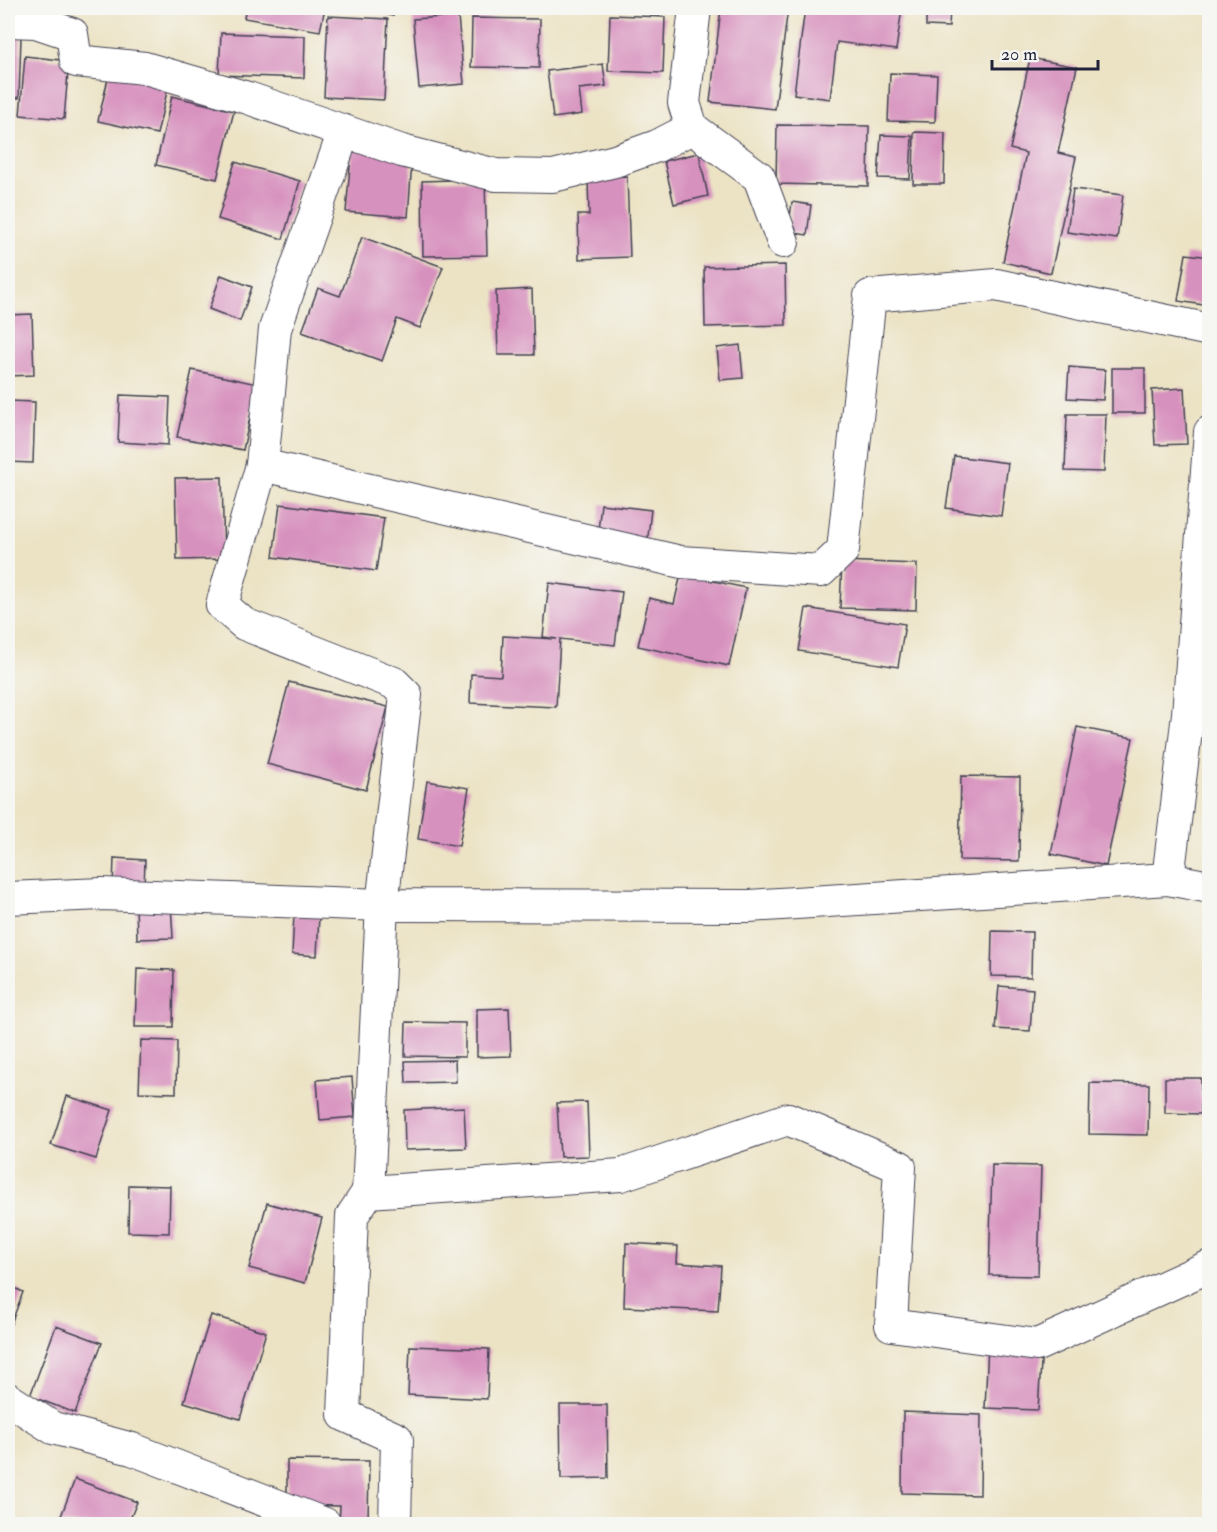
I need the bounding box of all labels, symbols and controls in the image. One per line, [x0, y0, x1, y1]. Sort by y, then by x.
scale bar [992, 33, 1098, 71]
text: 20 m [1001, 43, 1037, 66]

